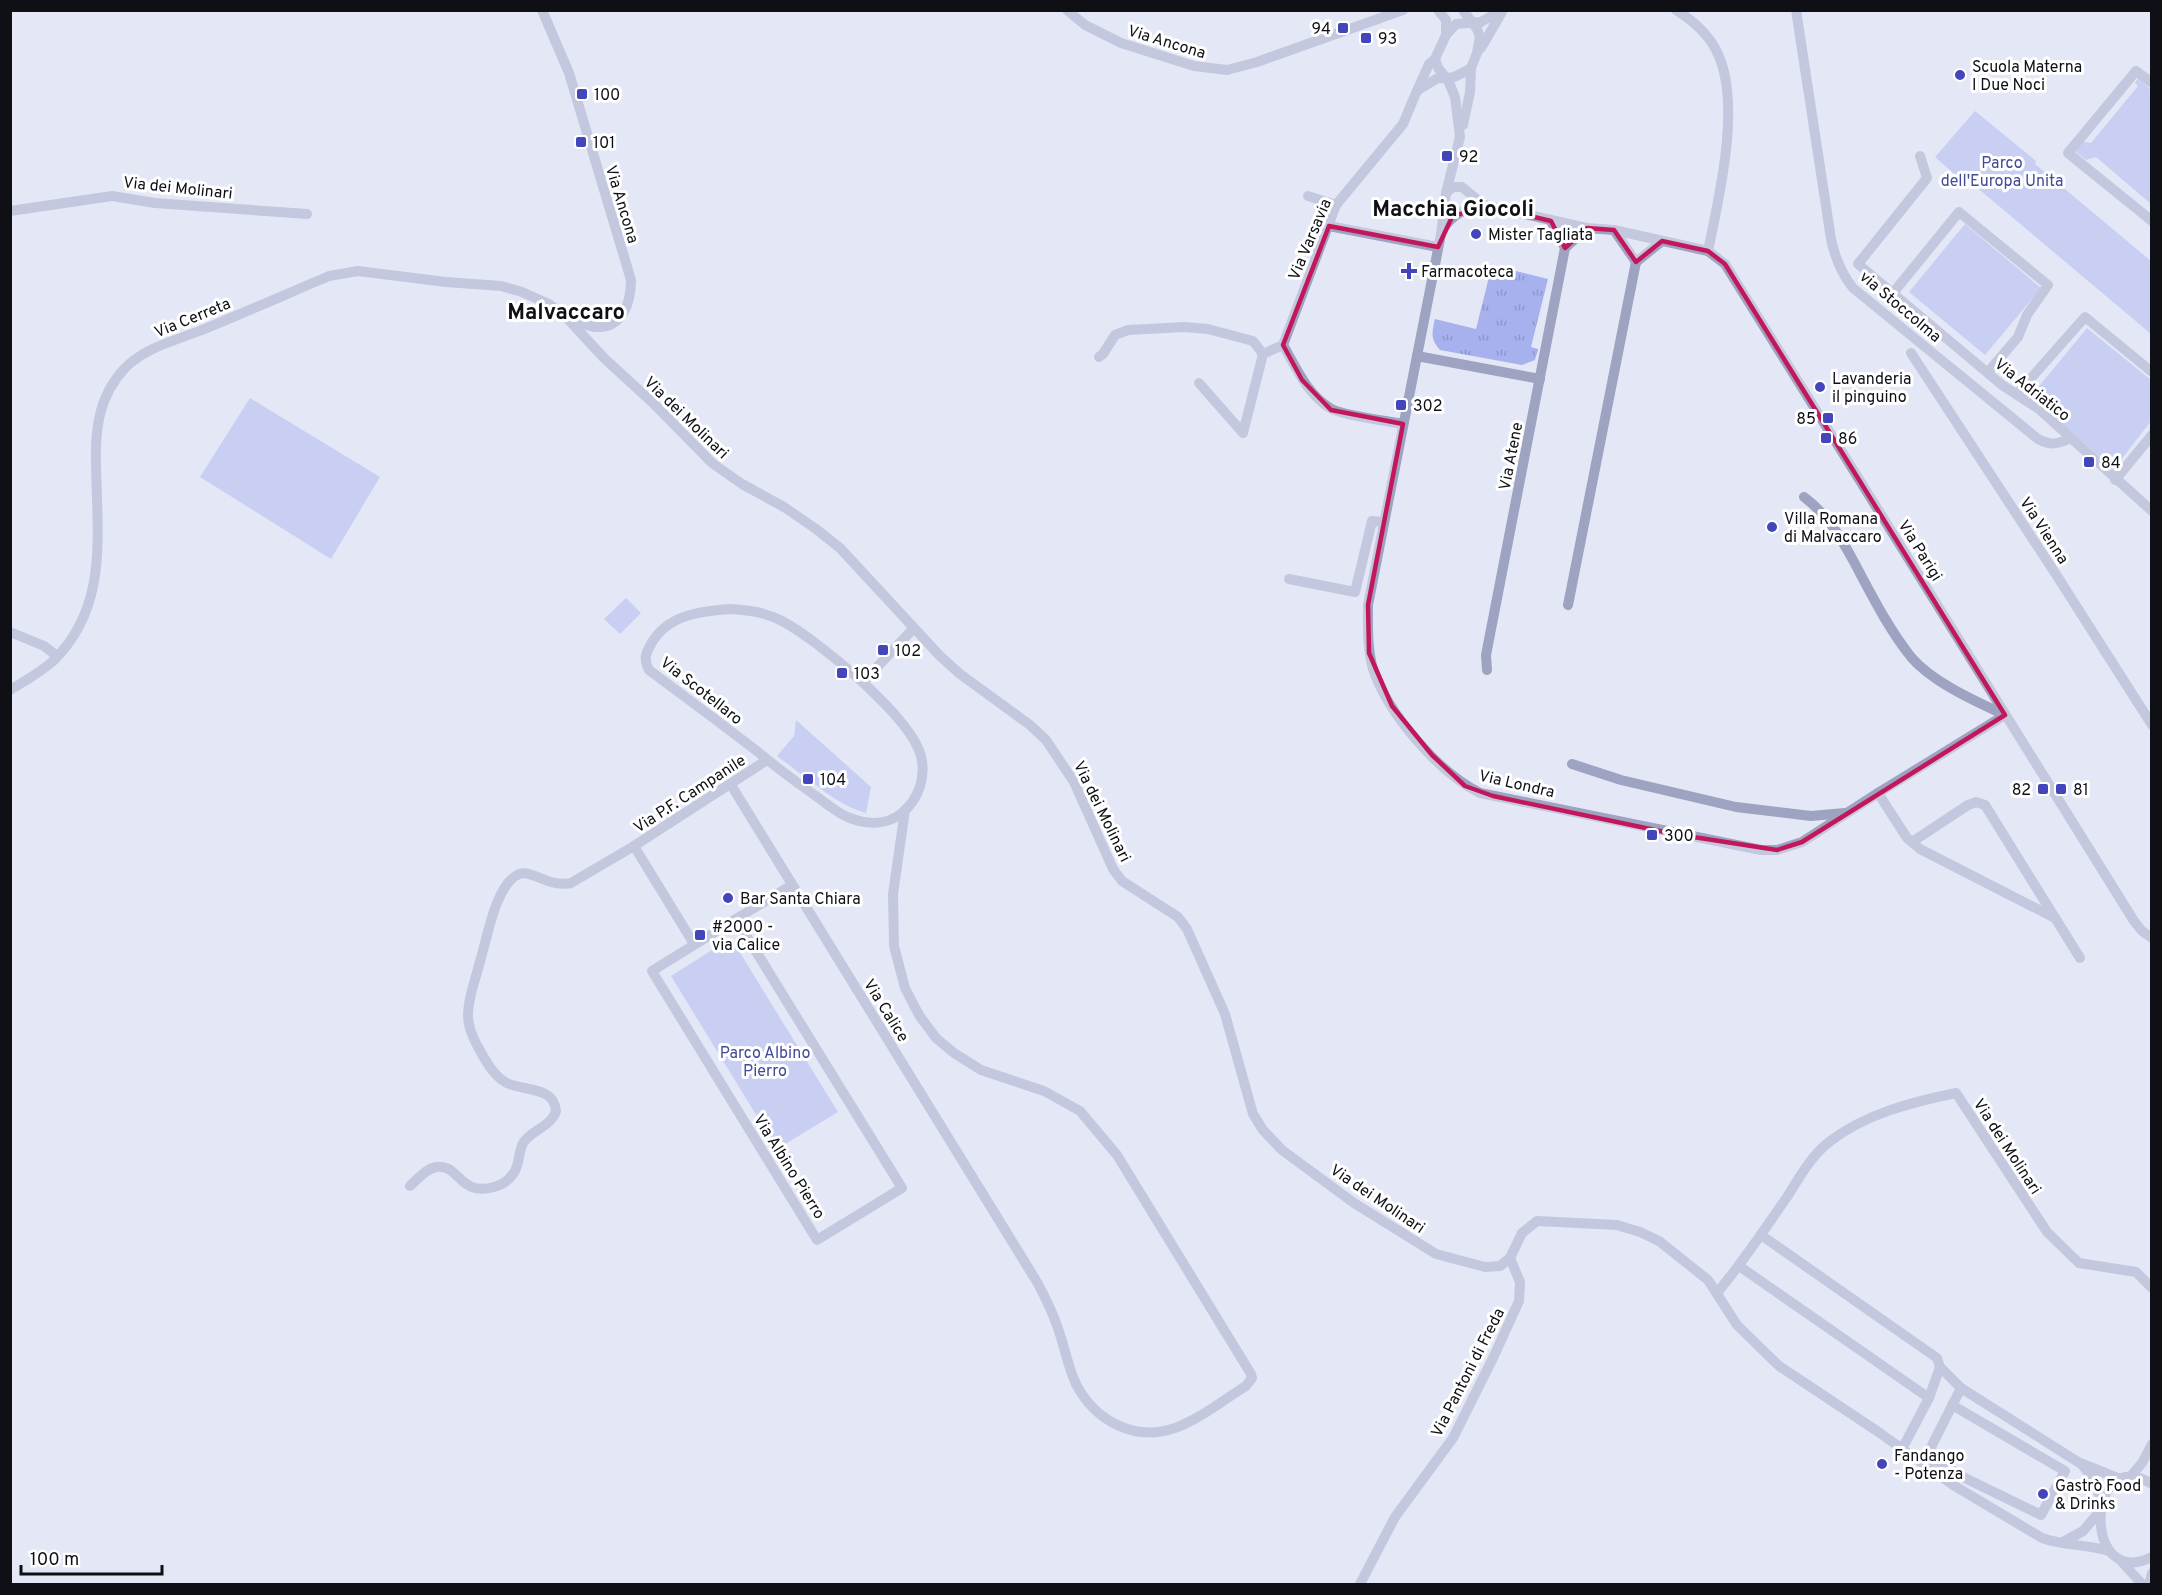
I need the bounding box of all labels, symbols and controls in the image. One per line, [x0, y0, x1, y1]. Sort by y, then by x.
place label: 94 [1312, 20, 1331, 40]
marker: 94 [1336, 21, 1350, 35]
street label: Via Ancona [1125, 22, 1208, 64]
place label: 93 [1378, 30, 1397, 50]
marker: 93 [1359, 31, 1373, 45]
place label: Scuola Materna I Due Noci [1972, 58, 2082, 96]
marker: Scuola Materna I Due Noci [1953, 68, 1967, 82]
place label: 100 [594, 86, 620, 106]
marker: 100 [575, 87, 589, 101]
place label: 101 [593, 134, 615, 154]
marker: 101 [574, 135, 588, 149]
place label: 92 [1459, 148, 1478, 168]
marker: 92 [1440, 149, 1454, 163]
park label: Parco dell'Europa Unita [1941, 154, 2063, 192]
street label: Via Ancona [600, 163, 642, 246]
street label: Via dei Molinari [122, 173, 234, 205]
street label: Via Varsavia [1285, 196, 1337, 283]
district label: Macchia Giocoli [1372, 197, 1534, 224]
place label: Mister Tagliata [1488, 226, 1593, 246]
marker: Mister Tagliata [1469, 227, 1483, 241]
place label: Farmacoteca [1421, 263, 1514, 283]
marker: Farmacoteca [1402, 264, 1416, 278]
street label: via Stoccolma [1855, 268, 1945, 347]
street label: Via Cerreta [152, 294, 234, 343]
district label: Malvaccaro [507, 300, 625, 327]
street label: Via Adriatico [1990, 355, 2074, 426]
place label: Lavanderia il pinguino [1832, 370, 1911, 408]
street label: Via dei Molinari [639, 373, 732, 464]
marker: Lavanderia il pinguino [1813, 380, 1827, 394]
place label: 302 [1413, 397, 1443, 417]
marker: 302 [1394, 398, 1408, 412]
place label: 85 [1796, 410, 1816, 430]
marker: 85 [1821, 411, 1835, 425]
street label: Via Atene [1496, 421, 1528, 492]
place label: 86 [1838, 430, 1857, 450]
marker: 86 [1819, 431, 1833, 445]
place label: 84 [2101, 454, 2121, 474]
marker: 84 [2082, 455, 2096, 469]
street label: Via Vienna [2014, 494, 2072, 568]
place label: Villa Romana di Malvaccaro [1784, 510, 1882, 548]
street label: Via Parigi [1893, 517, 1946, 585]
marker: Villa Romana di Malvaccaro [1765, 520, 1779, 534]
place label: 102 [895, 642, 921, 662]
marker: 102 [876, 643, 890, 657]
street label: Via Scotellaro [656, 653, 746, 730]
place label: 103 [854, 665, 880, 685]
marker: 103 [835, 666, 849, 680]
street label: Via P.F. Campanile [630, 751, 750, 838]
street label: Via dei Molinari [1068, 758, 1134, 866]
street label: Via Londra [1477, 767, 1556, 803]
place label: 104 [820, 771, 846, 791]
marker: 104 [801, 772, 815, 786]
place label: 82 [2012, 781, 2031, 801]
place label: 81 [2073, 781, 2089, 801]
marker: 82 [2036, 782, 2050, 796]
marker: 81 [2054, 782, 2068, 796]
place label: 300 [1664, 827, 1694, 847]
marker: 300 [1645, 828, 1659, 842]
place label: Bar Santa Chiara [740, 890, 861, 910]
marker: Bar Santa Chiara [721, 891, 735, 905]
place label: #2000 - via Calice [712, 918, 780, 956]
marker: #2000 - via Calice [693, 928, 707, 942]
street label: Via Calice [858, 976, 912, 1046]
park label: Parco Albino Pierro [720, 1044, 810, 1082]
street label: Via dei Molinari [1968, 1095, 2045, 1199]
street label: Via Albino Pierro [748, 1111, 829, 1223]
street label: Via dei Molinari [1326, 1161, 1428, 1239]
street label: Via Pantoni di Freda [1428, 1305, 1510, 1441]
place label: Fandango - Potenza [1894, 1447, 1964, 1485]
marker: Fandango - Potenza [1875, 1457, 1889, 1471]
place label: Gastrò Food & Drinks [2055, 1477, 2141, 1515]
marker: Gastrò Food & Drinks [2036, 1487, 2050, 1501]
scale bar [21, 1538, 162, 1576]
text: 100 m [30, 1549, 79, 1572]

